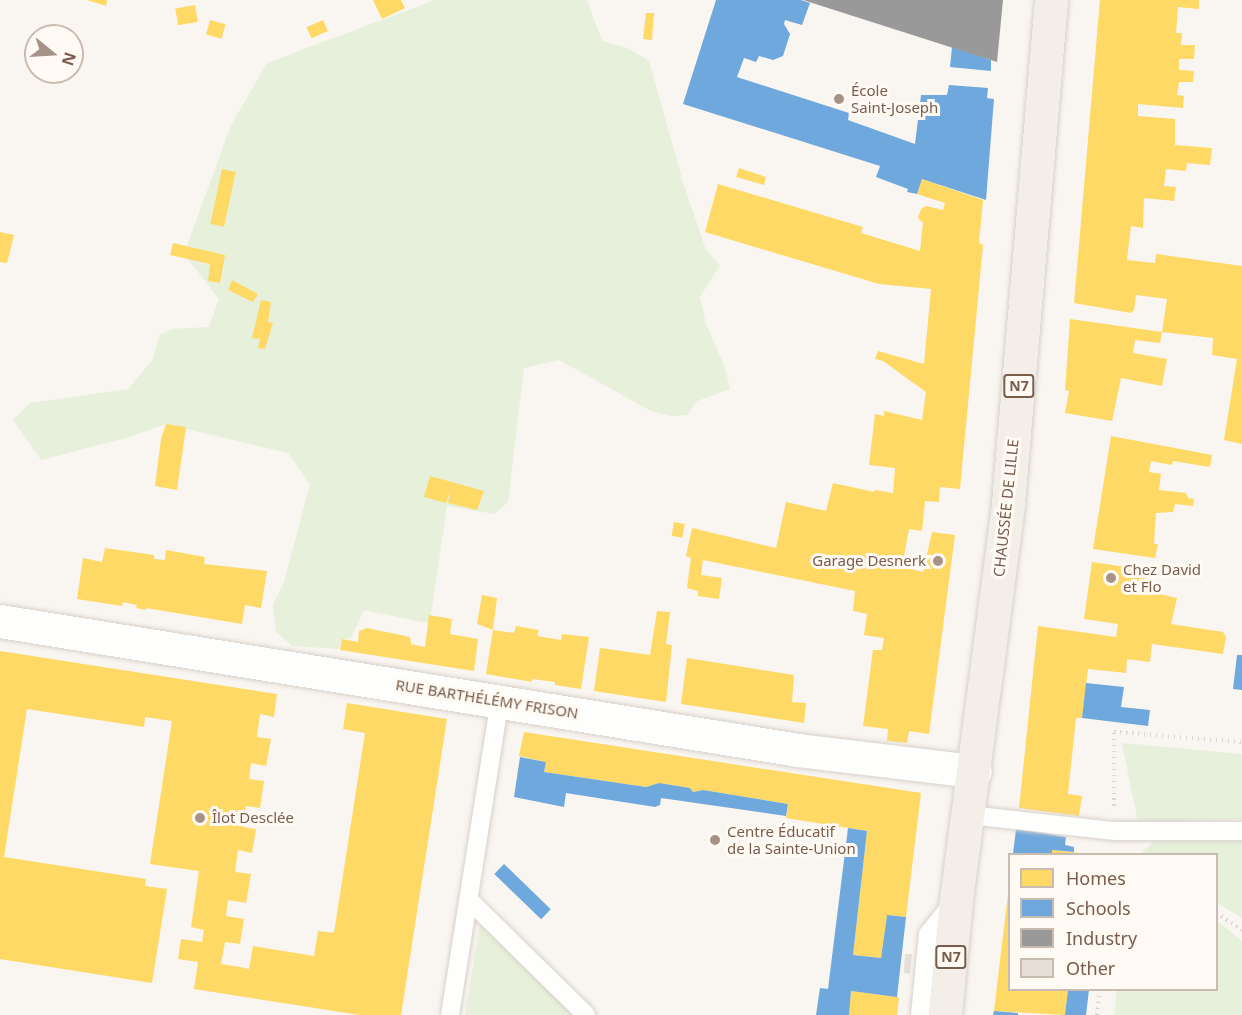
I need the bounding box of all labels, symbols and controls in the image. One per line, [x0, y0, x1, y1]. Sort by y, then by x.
north arrow [24, 24, 84, 84]
text: N [57, 49, 82, 69]
place label: École Saint-Joseph [851, 81, 938, 116]
marker: École Saint-Joseph [832, 92, 846, 106]
road number: N7 [1002, 375, 1036, 397]
street label: CHAUSSÉE DE LILLE [990, 438, 1022, 578]
place label: Garage Desnerk [812, 552, 926, 570]
marker: Garage Desnerk [931, 554, 945, 568]
place label: Chez David et Flo [1123, 560, 1201, 595]
marker: Chez David et Flo [1104, 571, 1118, 585]
street label: RUE BARTHÉLÉMY FRISON [394, 676, 580, 722]
place label: Îlot Desclée [212, 809, 294, 827]
marker: Îlot Desclée [193, 811, 207, 825]
place label: Centre Éducatif de la Sainte-Union [727, 822, 856, 857]
marker: Centre Éducatif de la Sainte-Union [708, 833, 722, 847]
legend [1008, 853, 1218, 991]
text: Homes [1066, 866, 1126, 890]
text: Schools [1066, 896, 1131, 920]
text: Industry [1066, 926, 1137, 950]
road number: N7 [934, 946, 968, 968]
text: Other [1066, 956, 1115, 980]

